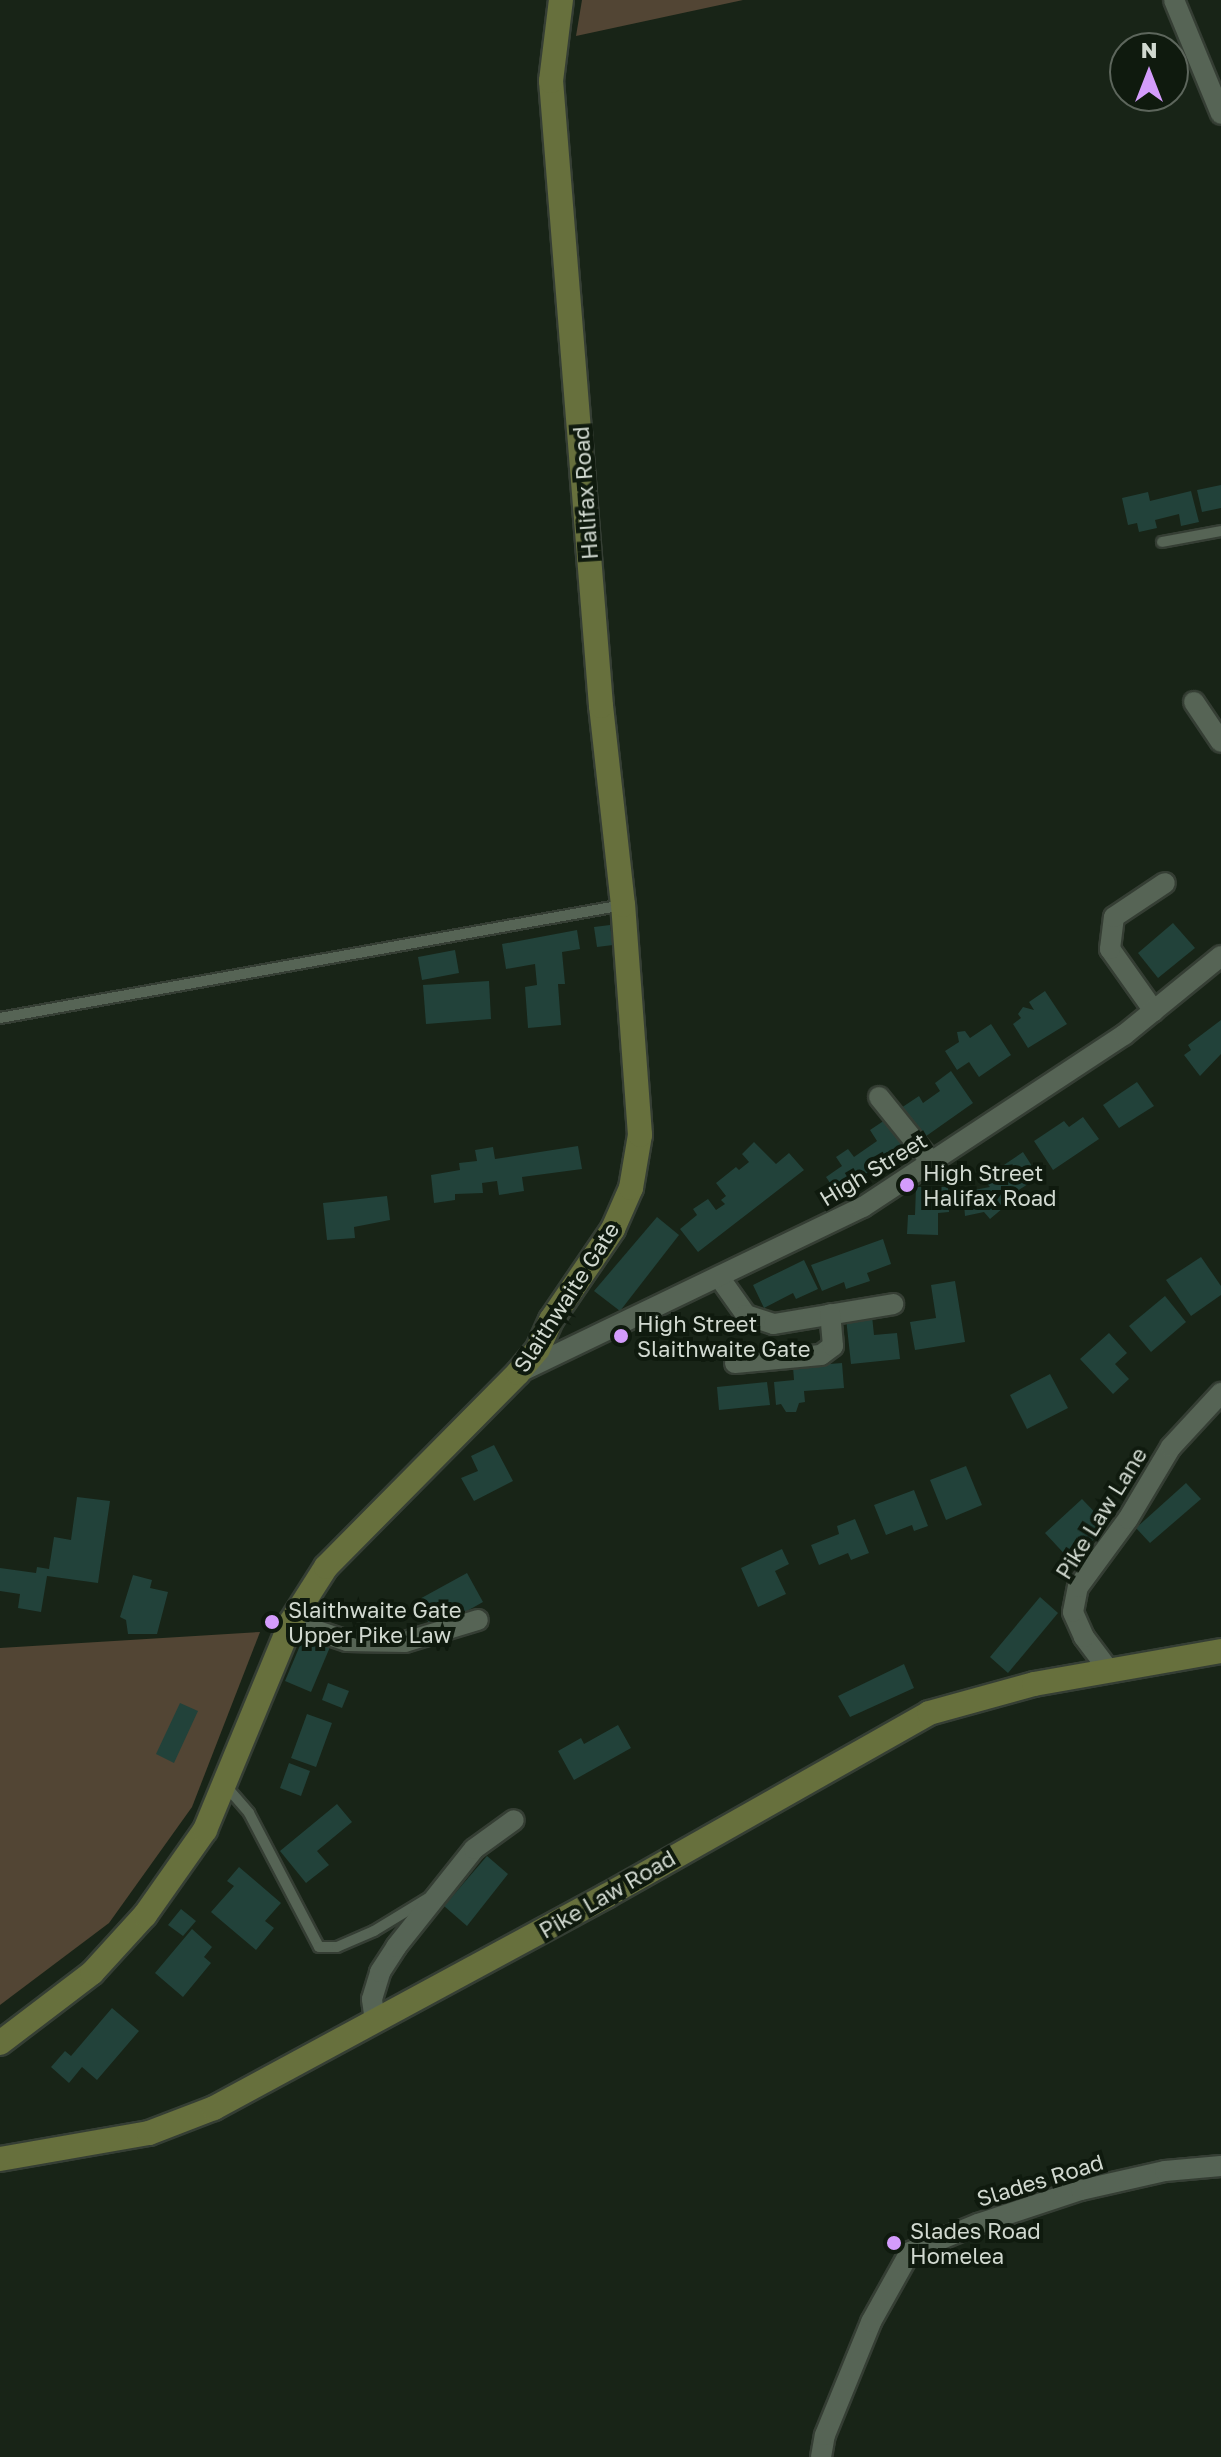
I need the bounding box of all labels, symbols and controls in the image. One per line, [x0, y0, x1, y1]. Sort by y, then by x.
north arrow [1109, 32, 1189, 112]
text: N [1141, 36, 1157, 63]
street label: Halifax Road [567, 425, 603, 561]
street label: High Street [815, 1127, 931, 1211]
place label: High Street Halifax Road [923, 1159, 1057, 1210]
marker: High Street Halifax Road [898, 1176, 916, 1194]
street label: Slaithwaite Gate [508, 1217, 624, 1377]
place label: High Street Slaithwaite Gate [637, 1310, 811, 1362]
marker: High Street Slaithwaite Gate [612, 1327, 630, 1345]
street label: Pike Law Lane [1050, 1442, 1152, 1584]
place label: Slaithwaite Gate Upper Pike Law [288, 1596, 462, 1648]
marker: Slaithwaite Gate Upper Pike Law [263, 1613, 281, 1631]
street label: Pike Law Road [534, 1844, 680, 1944]
street label: Slades Road [974, 2148, 1106, 2212]
place label: Slades Road Homelea [910, 2217, 1041, 2268]
marker: Slades Road Homelea [885, 2234, 903, 2252]

